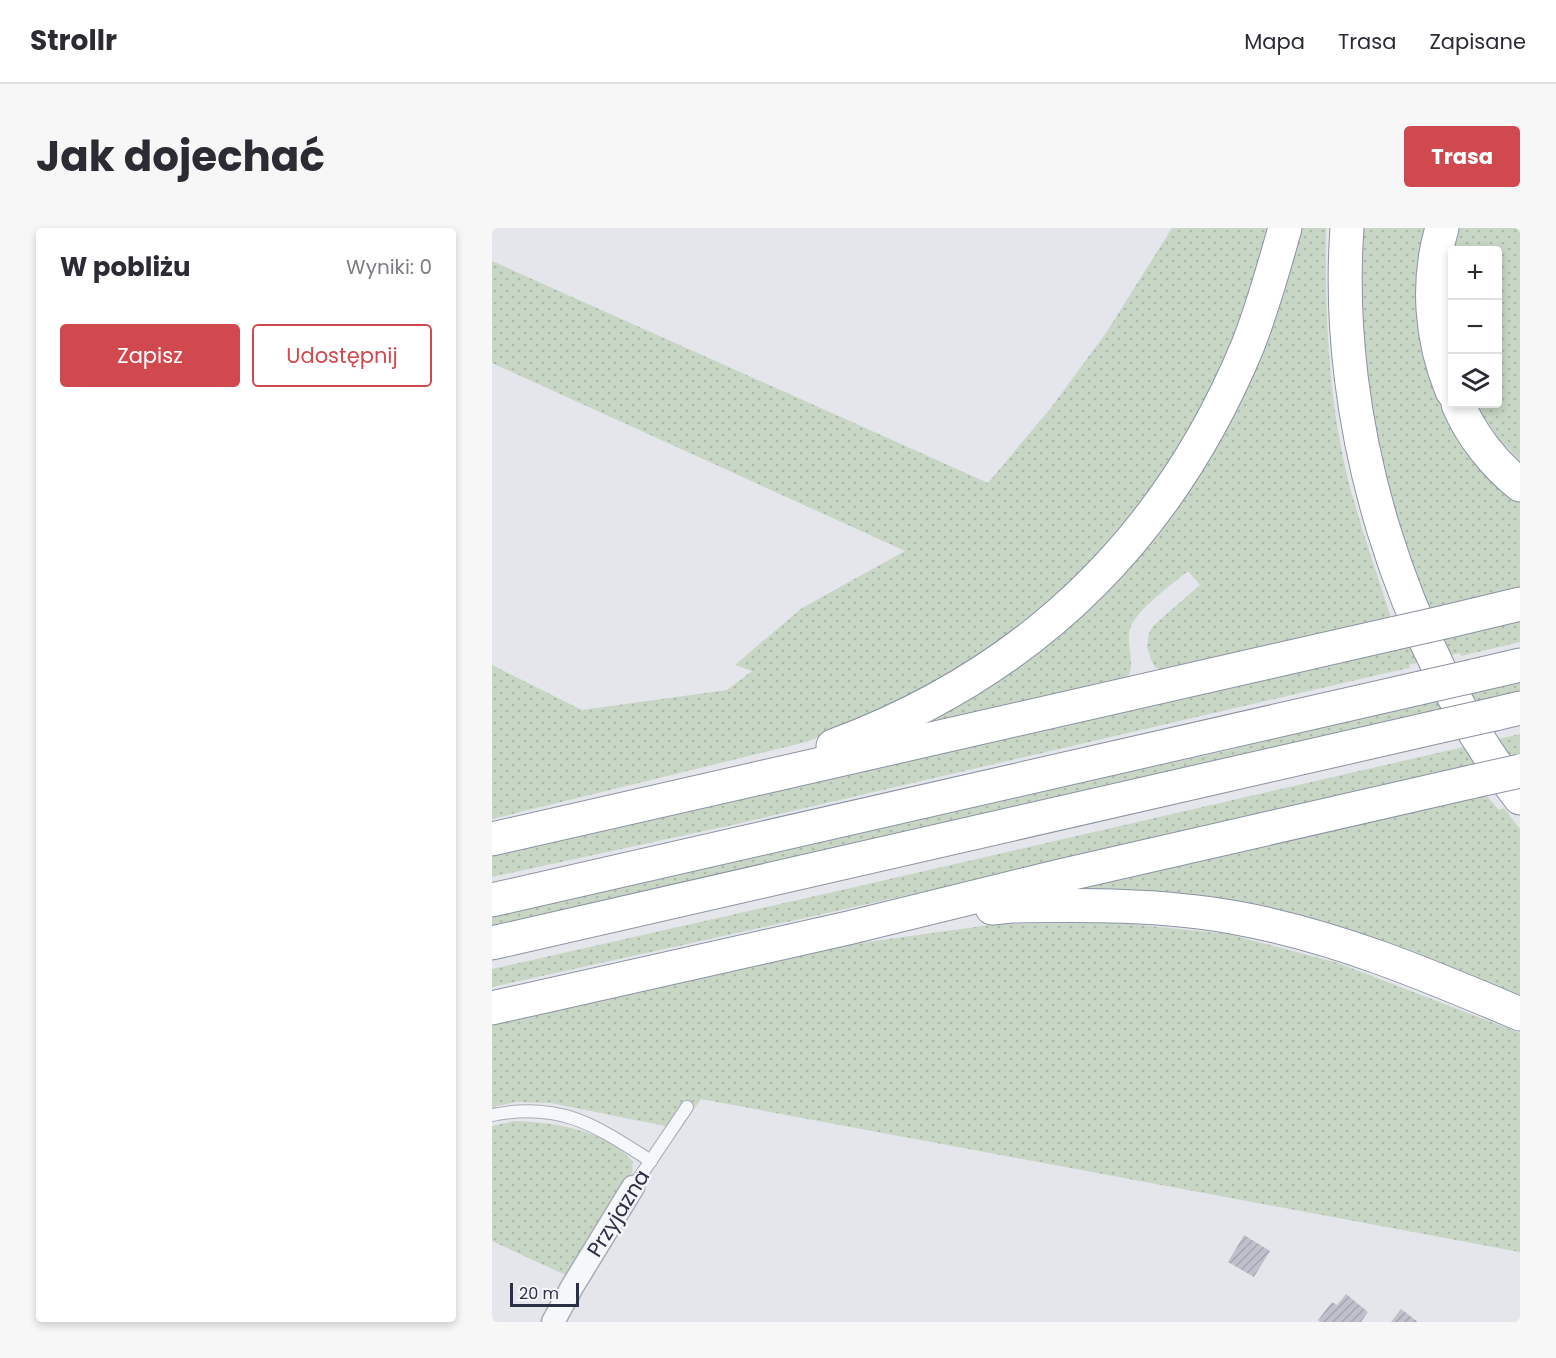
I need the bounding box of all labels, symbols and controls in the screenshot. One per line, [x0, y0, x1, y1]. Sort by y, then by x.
text: Strollr [30, 21, 117, 60]
text: Mapa [1244, 27, 1305, 56]
text: Trasa [1338, 27, 1396, 56]
text: Zapisane [1429, 27, 1526, 56]
button: Trasa [1404, 126, 1520, 187]
text: Jak dojechać [36, 127, 325, 186]
map controls [1448, 246, 1502, 408]
button: + [1448, 246, 1502, 300]
text: W pobliżu [60, 249, 191, 285]
text: Wyniki: 0 [346, 253, 432, 281]
button: − [1448, 300, 1502, 354]
button: Zapisz [60, 324, 240, 387]
button: Udostępnij [252, 324, 432, 387]
button: layers [1448, 354, 1502, 408]
street label: Przyjazna [580, 1164, 656, 1262]
scale bar [510, 1280, 579, 1308]
text: 20 m [519, 1282, 559, 1305]

